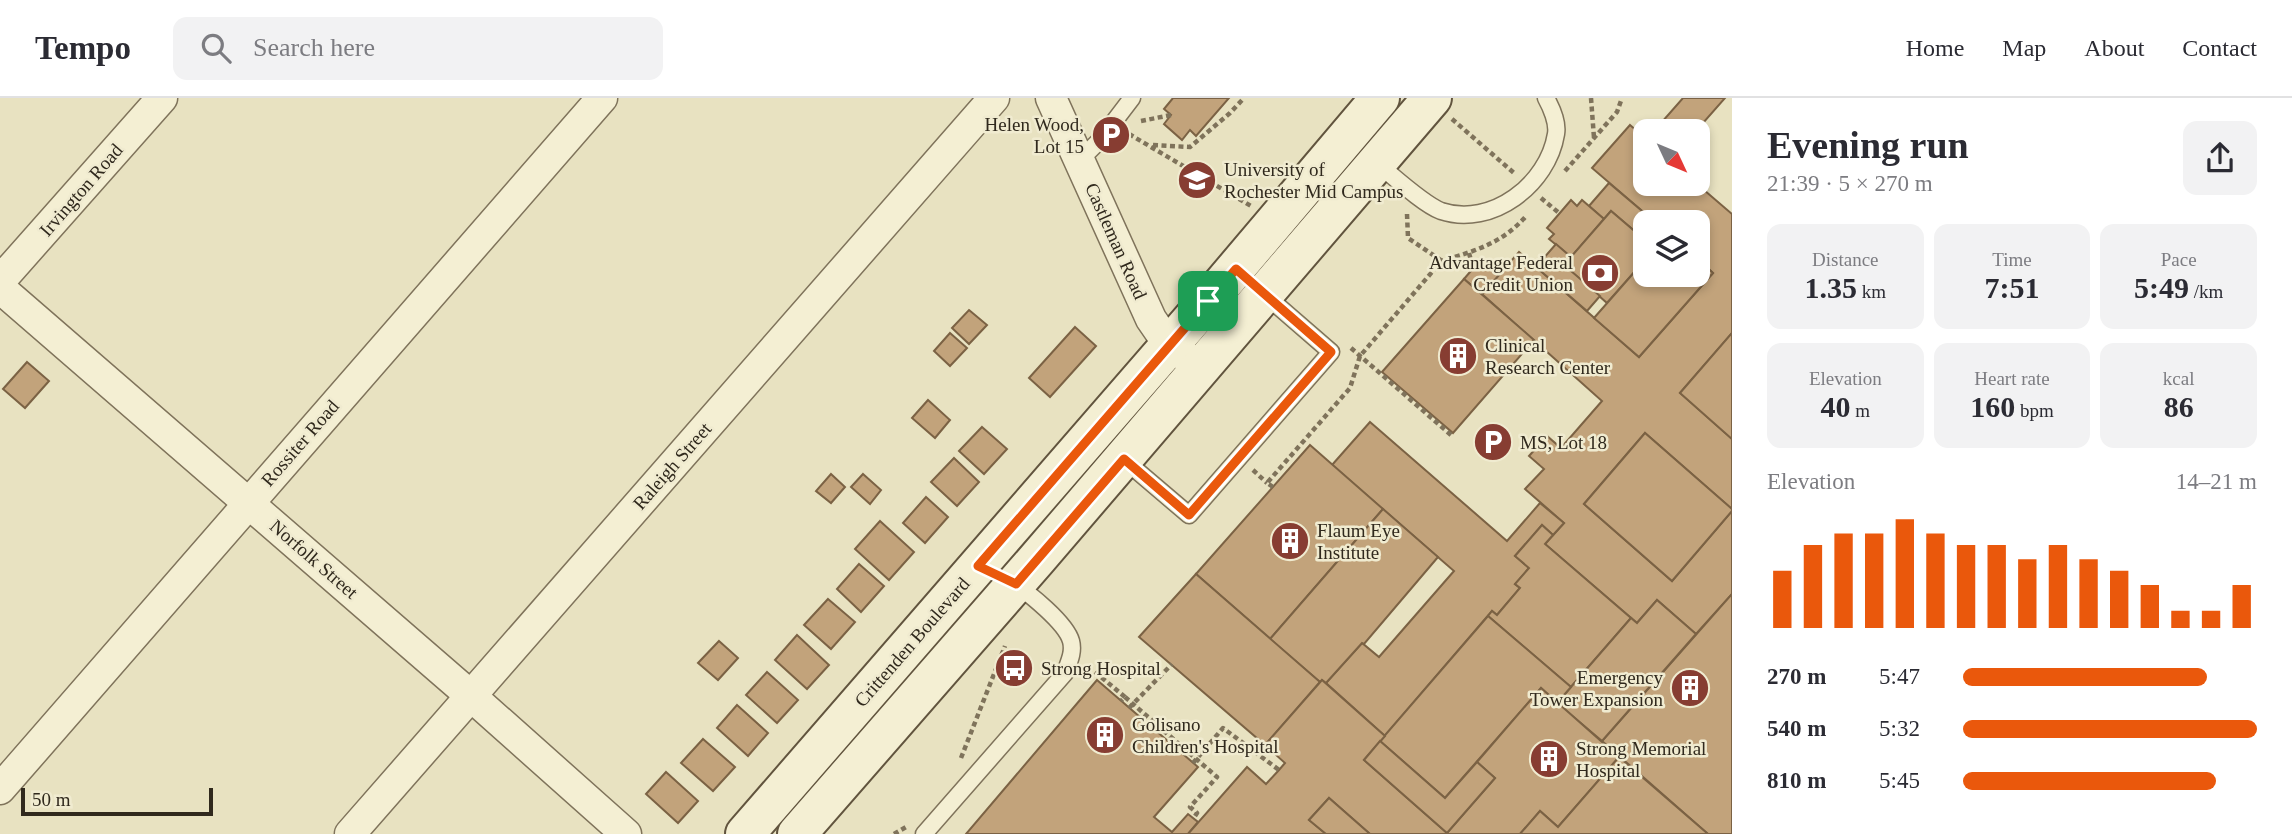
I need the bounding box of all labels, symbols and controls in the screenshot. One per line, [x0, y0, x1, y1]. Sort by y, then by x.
search box [173, 17, 663, 80]
icon: search [197, 29, 235, 67]
text: Tempo [35, 30, 131, 66]
text: Search here [253, 33, 375, 62]
text: Home [1906, 35, 1964, 61]
text: Map [2002, 35, 2046, 61]
text: About [2084, 35, 2144, 61]
text: Contact [2182, 35, 2257, 61]
place label: Helen Wood, Lot 15 [985, 114, 1084, 157]
parking icon: Helen Wood, Lot 15 [1090, 114, 1132, 156]
north arrow [1633, 119, 1710, 196]
map controls [1633, 119, 1710, 287]
button: share [2183, 121, 2257, 195]
text: Evening run [1767, 124, 1969, 166]
street label: Irvington Road [35, 139, 127, 241]
school or university icon: University of Rochester Mid Campus [1176, 159, 1218, 201]
place label: University of Rochester Mid Campus [1224, 159, 1403, 202]
text: 21:39 · 5 × 270 m [1767, 171, 1933, 196]
street label: Castleman Road [1081, 180, 1151, 303]
button: layers [1633, 210, 1710, 287]
text: Distance [1812, 249, 1879, 270]
text: Time [1992, 249, 2032, 270]
text: Pace [2161, 249, 2197, 270]
place label: Advantage Federal Credit Union [1429, 252, 1573, 295]
bank icon: Advantage Federal Credit Union [1579, 252, 1621, 294]
pin [1178, 271, 1238, 331]
text: 1.35 [1805, 271, 1857, 304]
text: 7:51 [1984, 271, 2039, 304]
text: 5:49 [2134, 271, 2189, 304]
text: km [1857, 281, 1886, 302]
text: /km [2189, 281, 2223, 302]
icon: arrive [1189, 282, 1227, 320]
building icon: Clinical Research Center [1437, 335, 1479, 377]
place label: Clinical Research Center [1485, 335, 1611, 378]
text: Elevation [1809, 368, 1882, 389]
text: Heart rate [1974, 368, 2050, 389]
text: kcal [2163, 368, 2194, 389]
text: 40 [1821, 390, 1851, 423]
text: 160 [1970, 390, 2015, 423]
text: 86 [2164, 390, 2194, 423]
street label: Rossiter Road [257, 395, 343, 490]
text: m [1851, 400, 1870, 421]
text: bpm [2015, 400, 2054, 421]
street label: Raleigh Street [629, 418, 716, 514]
parking icon: MS, Lot 18 [1472, 421, 1514, 463]
place label: MS, Lot 18 [1520, 432, 1607, 453]
text: Elevation [1767, 469, 1855, 494]
text: 14–21 m [2176, 469, 2257, 494]
street label: Norfolk Street [266, 515, 363, 603]
building icon: Flaum Eye Institute [1269, 520, 1311, 562]
place label: Flaum Eye Institute [1317, 520, 1400, 563]
street label: Crittenden Boulevard [850, 573, 974, 711]
bus stop icon: Strong Hospital [993, 647, 1035, 689]
place label: Strong Hospital [1041, 658, 1161, 679]
text: 270 m [1767, 664, 1826, 689]
text: 5:47 [1879, 664, 1920, 689]
place label: Emergency Tower Expansion [1530, 667, 1663, 710]
building icon: Emergency Tower Expansion [1669, 667, 1711, 709]
building icon: Golisano Children's Hospital [1084, 714, 1126, 756]
place label: Golisano Children's Hospital [1132, 714, 1278, 757]
text: 540 m [1767, 716, 1826, 741]
text: 5:32 [1879, 716, 1920, 741]
building icon: Strong Memorial Hospital [1528, 738, 1570, 780]
place label: Strong Memorial Hospital [1576, 738, 1706, 781]
text: 810 m [1767, 768, 1826, 793]
text: 5:45 [1879, 768, 1920, 793]
scale bar [21, 785, 214, 817]
text: 50 m [32, 789, 71, 810]

